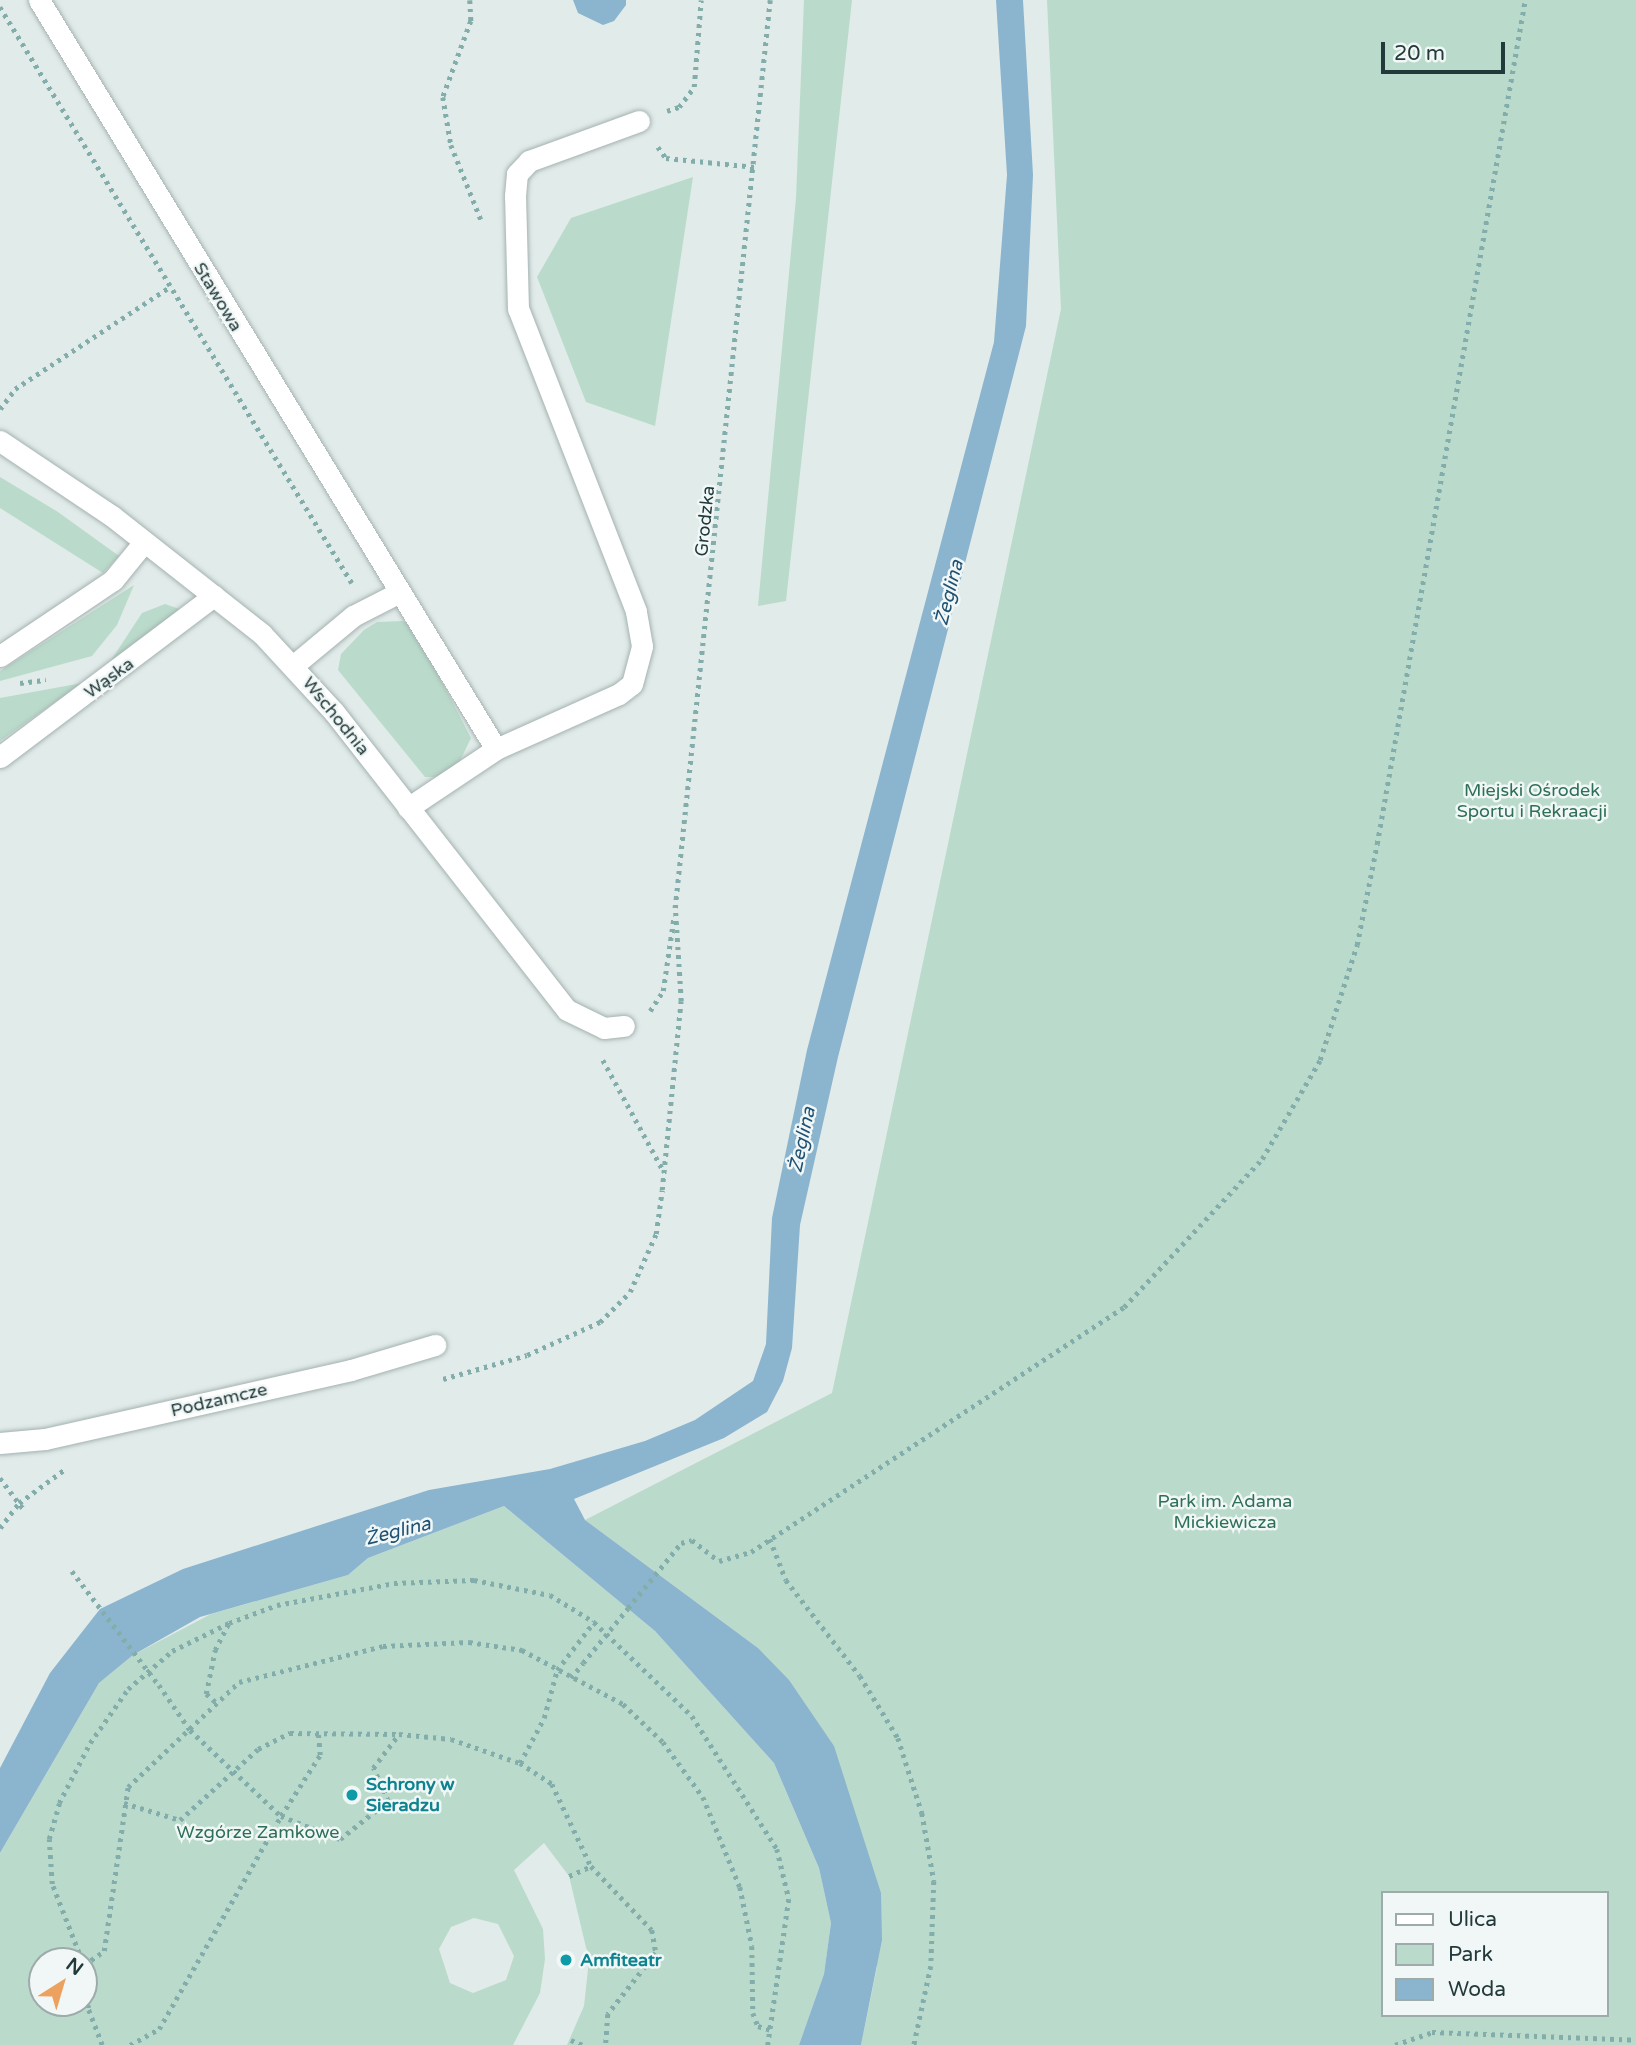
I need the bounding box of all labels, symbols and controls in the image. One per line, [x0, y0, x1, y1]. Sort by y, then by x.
scale bar [1384, 28, 1508, 72]
text: 20 m [1394, 41, 1445, 66]
street label: Stawowa [189, 259, 247, 335]
street label: Grodzka [691, 484, 719, 558]
water label: Żeglina [931, 558, 969, 628]
street label: Wąska [80, 653, 138, 703]
street label: Wschodnia [298, 672, 374, 760]
park label: Miejski Ośrodek Sportu i Rekraacji [1457, 780, 1607, 822]
water label: Żeglina [785, 1105, 821, 1175]
street label: Podzamcze [169, 1378, 269, 1422]
park label: Park im. Adama Mickiewicza [1158, 1491, 1292, 1534]
water label: Żeglina [363, 1513, 433, 1551]
place label: Schrony w Sieradzu [366, 1774, 455, 1816]
marker: Schrony w Sieradzu [344, 1787, 360, 1803]
park label: Wzgórze Zamkowe [176, 1821, 340, 1843]
legend [1380, 1891, 1608, 2017]
text: Ulica [1448, 1907, 1497, 1932]
text: Park [1448, 1942, 1493, 1967]
north arrow [28, 1947, 98, 2017]
place label: Amfiteatr [580, 1949, 662, 1971]
marker: Amfiteatr [558, 1952, 574, 1968]
text: N [62, 1953, 87, 1980]
text: Woda [1448, 1977, 1506, 2002]

